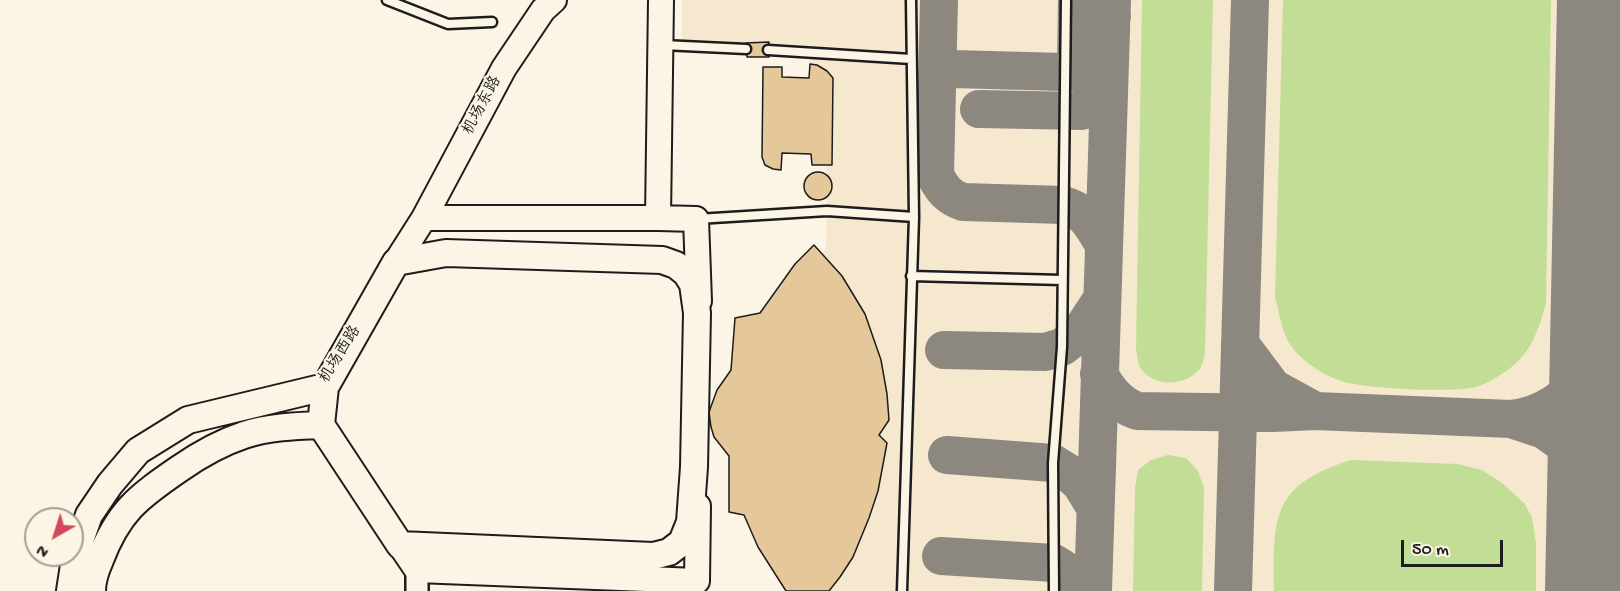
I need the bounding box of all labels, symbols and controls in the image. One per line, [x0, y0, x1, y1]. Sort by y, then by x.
street label: 机场东路 [460, 73, 506, 139]
street label: 机场西路 [316, 323, 366, 387]
north arrow [24, 507, 84, 567]
scale bar [1404, 528, 1506, 566]
text: N [34, 539, 54, 560]
text: 50 m [1412, 540, 1449, 561]

